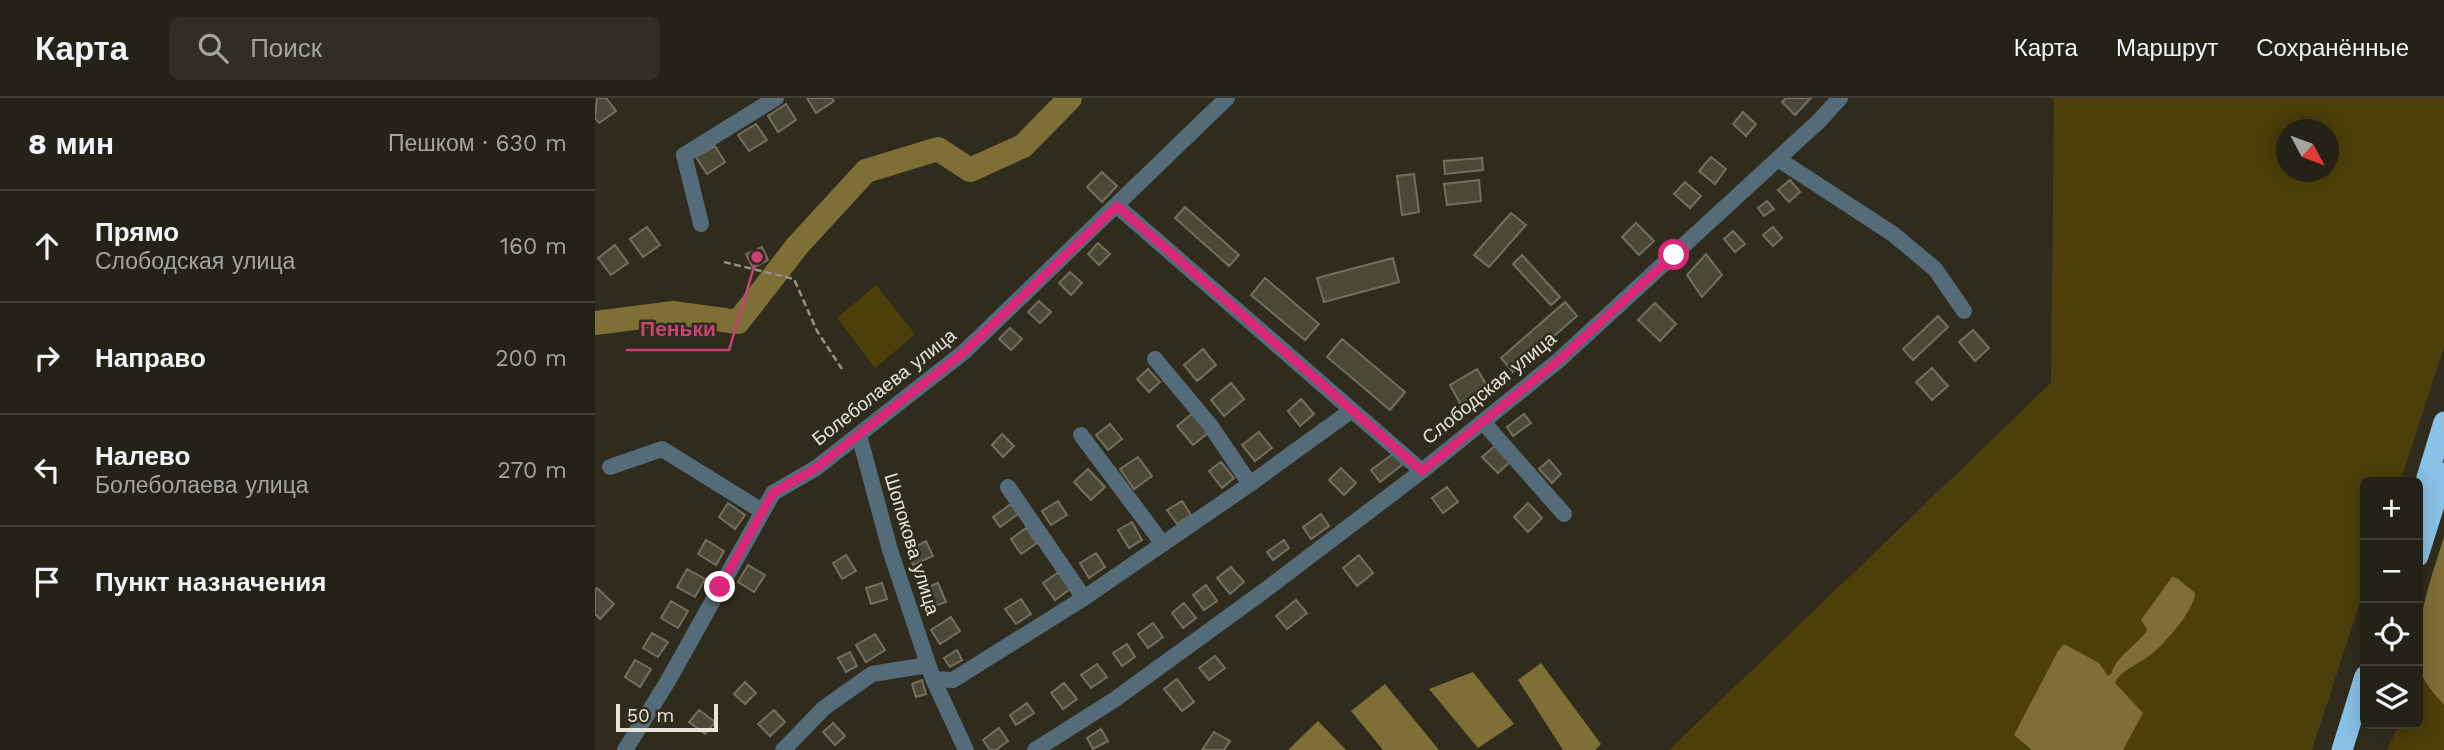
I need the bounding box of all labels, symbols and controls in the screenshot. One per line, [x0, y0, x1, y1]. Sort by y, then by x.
search box [170, 17, 660, 80]
text: Карта [35, 29, 128, 68]
icon: search [194, 29, 232, 67]
text: Поиск [250, 33, 322, 63]
text: Карта [2014, 34, 2078, 62]
text: Маршрут [2116, 34, 2218, 62]
text: Сохранённые [2256, 34, 2409, 62]
north arrow [2276, 119, 2339, 182]
text: 8 мин [28, 126, 114, 161]
text: Пешком · 630 m [388, 130, 567, 157]
text: Прямо [95, 217, 179, 247]
icon: ahead [28, 227, 66, 265]
text: 160 m [500, 233, 567, 260]
route start [1658, 239, 1689, 270]
text: Слободская улица [95, 248, 295, 275]
callout: Пеньки [626, 308, 729, 350]
text: Пеньки [640, 316, 716, 341]
street label: Болеболаева улица [807, 323, 961, 450]
street label: Слободская улица [1417, 327, 1561, 449]
icon: right [28, 339, 66, 377]
text: Направо [95, 343, 206, 373]
text: 200 m [495, 345, 567, 372]
text: Налево [95, 441, 190, 471]
icon: left [28, 451, 66, 489]
text: 270 m [498, 457, 567, 484]
street label: Шопокова улица [879, 470, 945, 618]
text: Болеболаева улица [95, 472, 309, 499]
map controls [2360, 477, 2423, 729]
button: + [2360, 477, 2423, 540]
button: − [2360, 540, 2423, 603]
icon: arrive [28, 563, 66, 601]
text: Пункт назначения [95, 567, 326, 597]
route end [704, 571, 735, 602]
button: locate [2360, 603, 2423, 666]
button: layers [2360, 666, 2423, 729]
scale bar [616, 701, 717, 733]
text: 50 m [627, 704, 674, 727]

